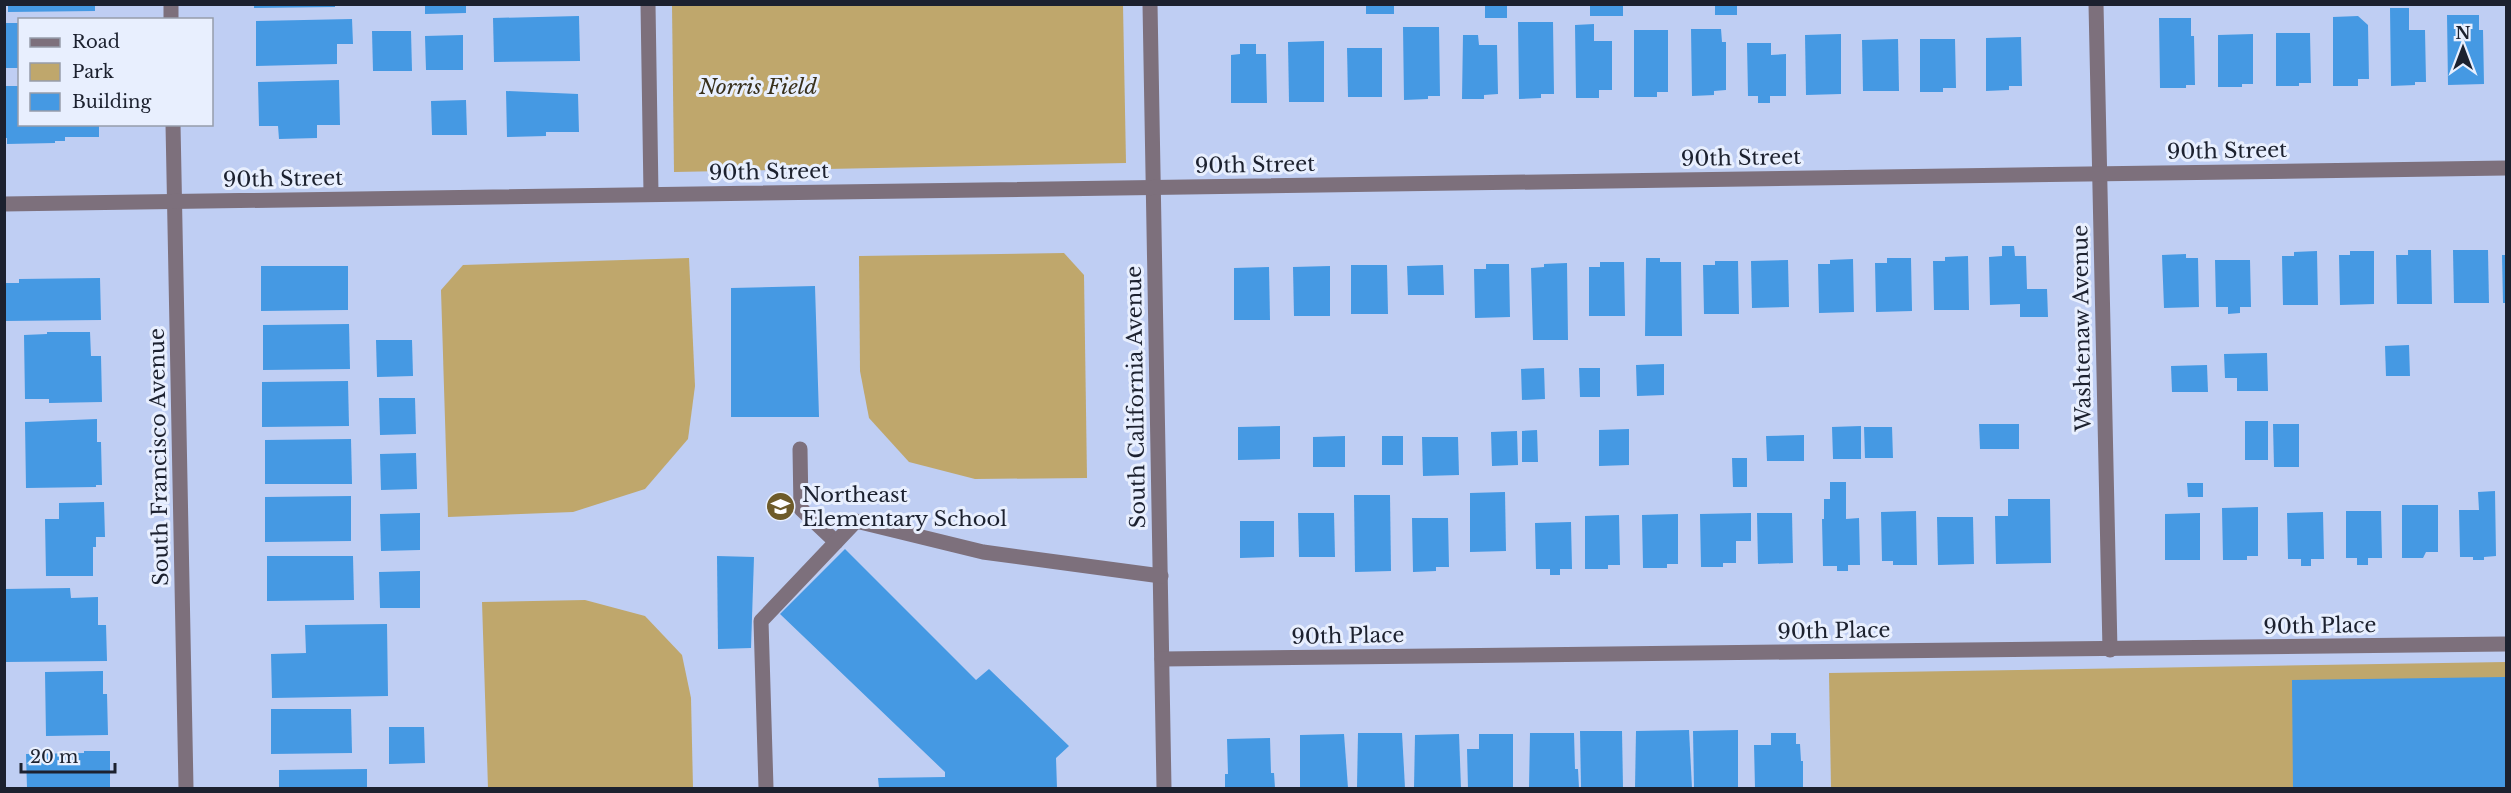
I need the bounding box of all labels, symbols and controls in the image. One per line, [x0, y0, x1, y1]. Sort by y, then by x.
legend [18, 18, 213, 126]
north arrow [2433, 18, 2493, 78]
text: N [2455, 23, 2471, 43]
text: Road [72, 31, 120, 53]
text: Park [72, 61, 114, 83]
park label: Norris Field [698, 74, 817, 100]
text: Building [72, 91, 151, 113]
street label: 90th Street [2167, 137, 2287, 165]
street label: 90th Street [1681, 144, 1801, 172]
street label: 90th Street [1195, 151, 1315, 179]
street label: 90th Street [709, 158, 829, 186]
street label: 90th Street [223, 165, 343, 193]
street label: Washtenaw Avenue [2067, 224, 2097, 433]
street label: South California Avenue [1121, 266, 1151, 528]
street label: South Francisco Avenue [144, 328, 174, 586]
place label: Northeast Elementary School [802, 482, 1007, 532]
school or university icon: Northeast Elementary School [765, 491, 797, 523]
street label: 90th Place [2263, 612, 2377, 640]
street label: 90th Place [1777, 617, 1891, 645]
street label: 90th Place [1291, 622, 1405, 650]
scale bar [21, 736, 116, 774]
text: 20 m [30, 746, 78, 768]

